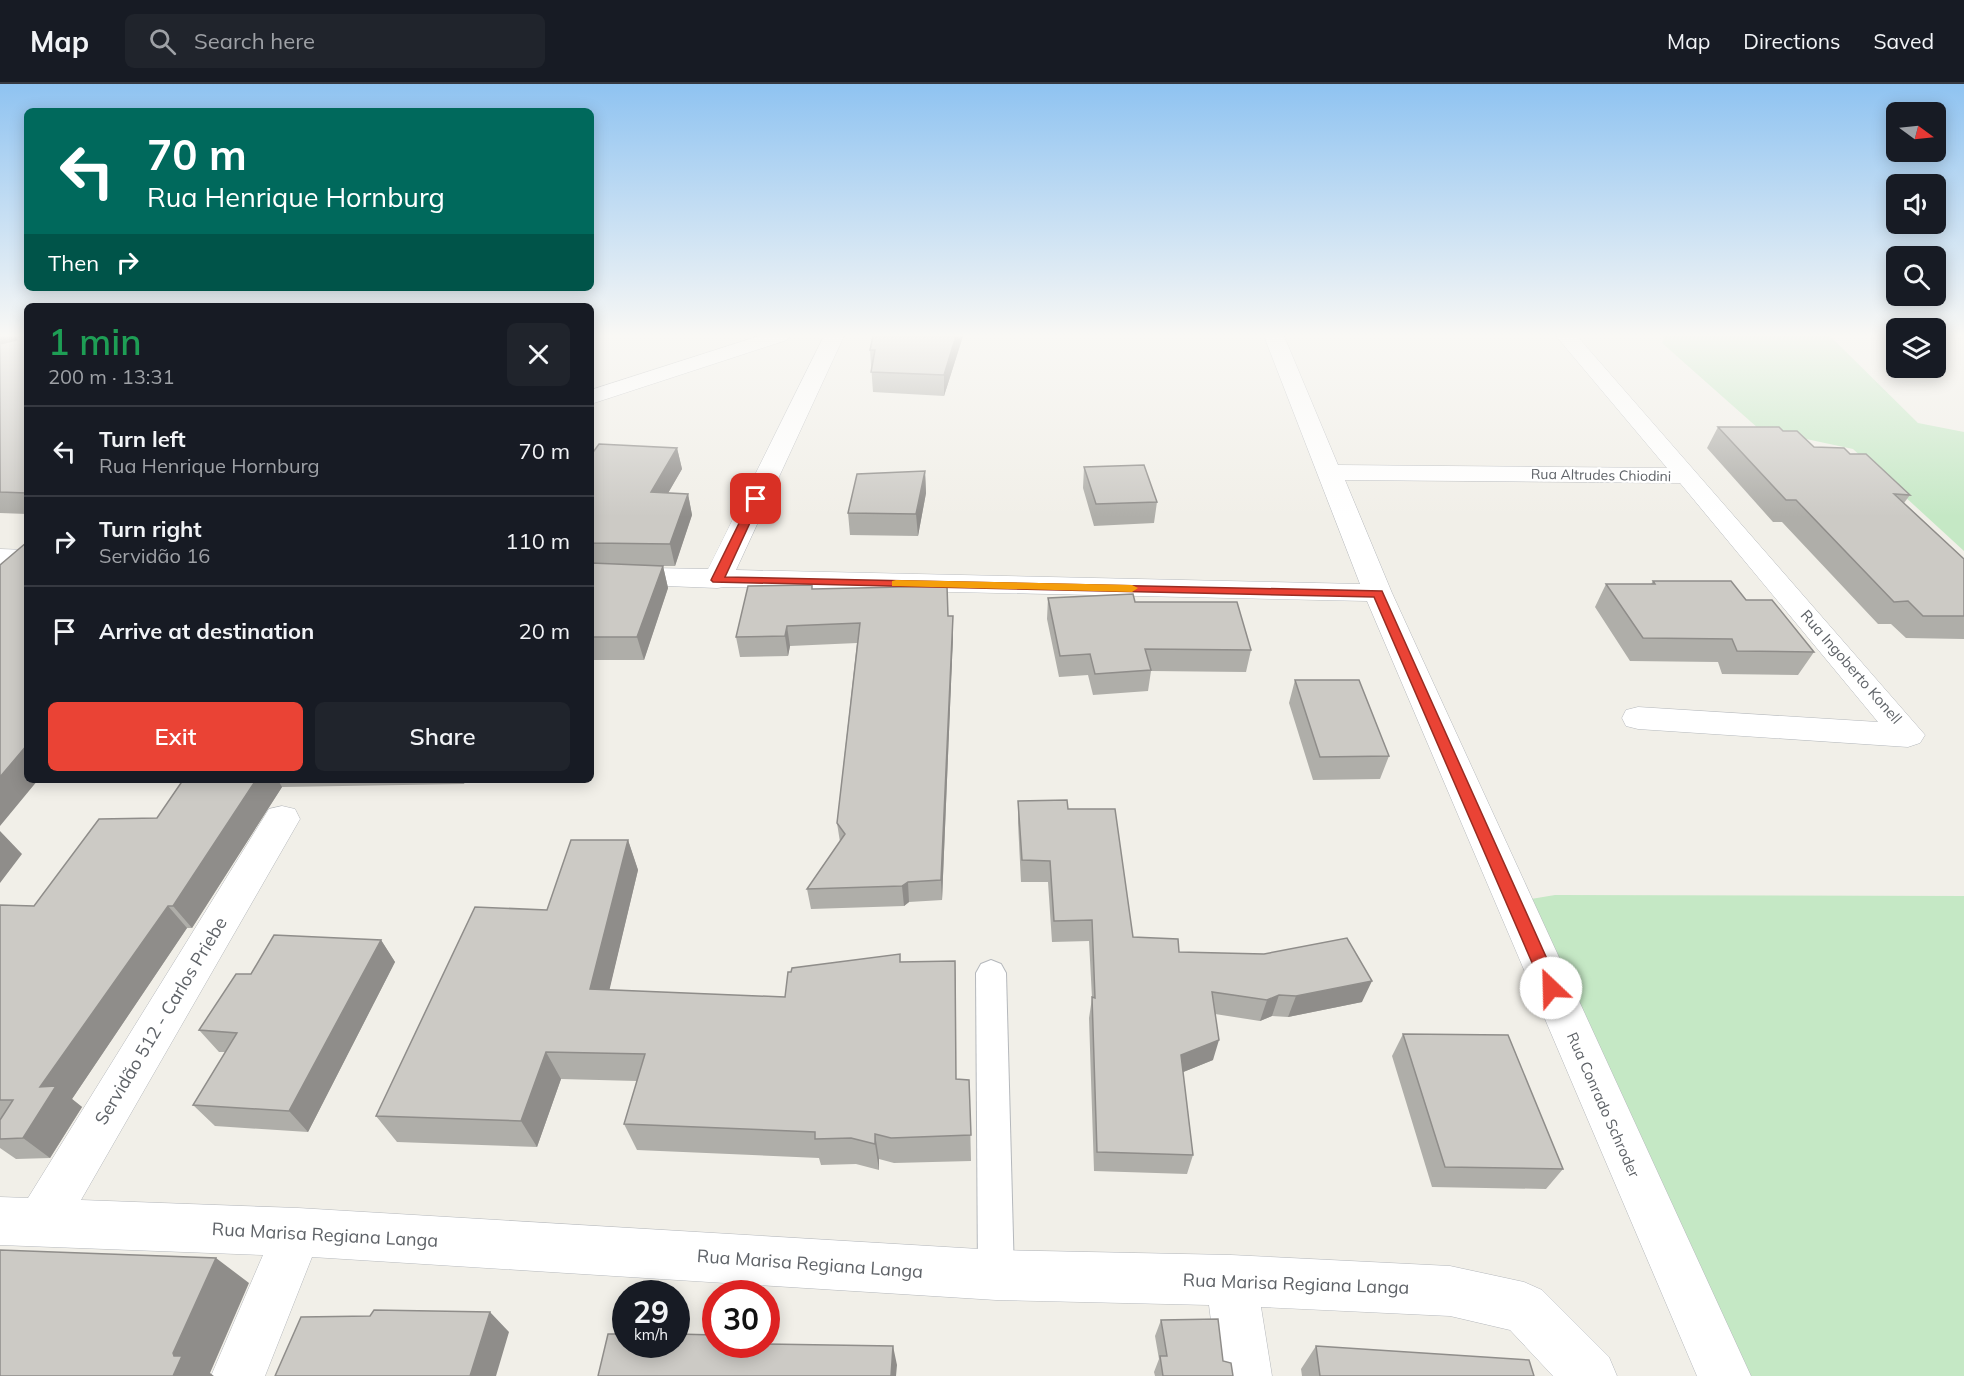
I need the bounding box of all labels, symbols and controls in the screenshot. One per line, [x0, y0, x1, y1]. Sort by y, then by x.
search box [125, 14, 545, 68]
text: Map [30, 24, 89, 59]
icon: search [146, 25, 179, 58]
text: Search here [194, 27, 315, 55]
text: Map [1667, 28, 1710, 54]
text: Directions [1743, 28, 1840, 54]
text: Saved [1873, 28, 1934, 54]
north arrow [1886, 102, 1946, 162]
map controls [1886, 102, 1946, 378]
text: 70 m [147, 128, 247, 181]
icon: left [48, 132, 126, 210]
button: sound [1886, 174, 1946, 234]
text: Rua Henrique Hornburg [147, 180, 445, 214]
icon: right [111, 246, 144, 279]
button: search [1886, 246, 1946, 306]
text: Then [48, 249, 99, 277]
button: layers [1886, 318, 1946, 378]
text: 1 min [48, 319, 142, 364]
button: close [507, 323, 570, 386]
text: 200 m · 13:31 [48, 364, 174, 389]
text: Turn left [99, 425, 186, 453]
icon: left [48, 435, 81, 468]
text: 70 m [519, 437, 570, 465]
text: Rua Henrique Hornburg [99, 453, 320, 478]
street label: Rua Altrudes Chiodini [1531, 465, 1671, 485]
pin [730, 473, 781, 524]
icon: arrive [739, 482, 772, 515]
text: Turn right [99, 515, 202, 543]
icon: right [48, 525, 81, 558]
text: 110 m [505, 527, 570, 555]
text: Servidão 16 [99, 543, 210, 568]
street label: Rua Ingoberto Konell [1797, 606, 1906, 728]
icon: arrive [48, 615, 81, 648]
text: Arrive at destination [99, 617, 314, 645]
text: 20 m [519, 617, 570, 645]
button: Exit [48, 702, 303, 771]
button: Share [315, 702, 570, 771]
street label: Servidão 512 - Carlos Priebe [89, 913, 232, 1129]
position arrow [1519, 956, 1583, 1020]
street label: Rua Conrado Schroder [1563, 1029, 1644, 1181]
street label: Rua Marisa Regiana Langa [211, 1217, 439, 1252]
street label: Rua Marisa Regiana Langa [696, 1244, 924, 1283]
street label: Rua Marisa Regiana Langa [1182, 1268, 1410, 1299]
speed limit sign: 30 [702, 1280, 780, 1358]
text: 29 [633, 1293, 669, 1331]
text: km/h [634, 1325, 668, 1344]

